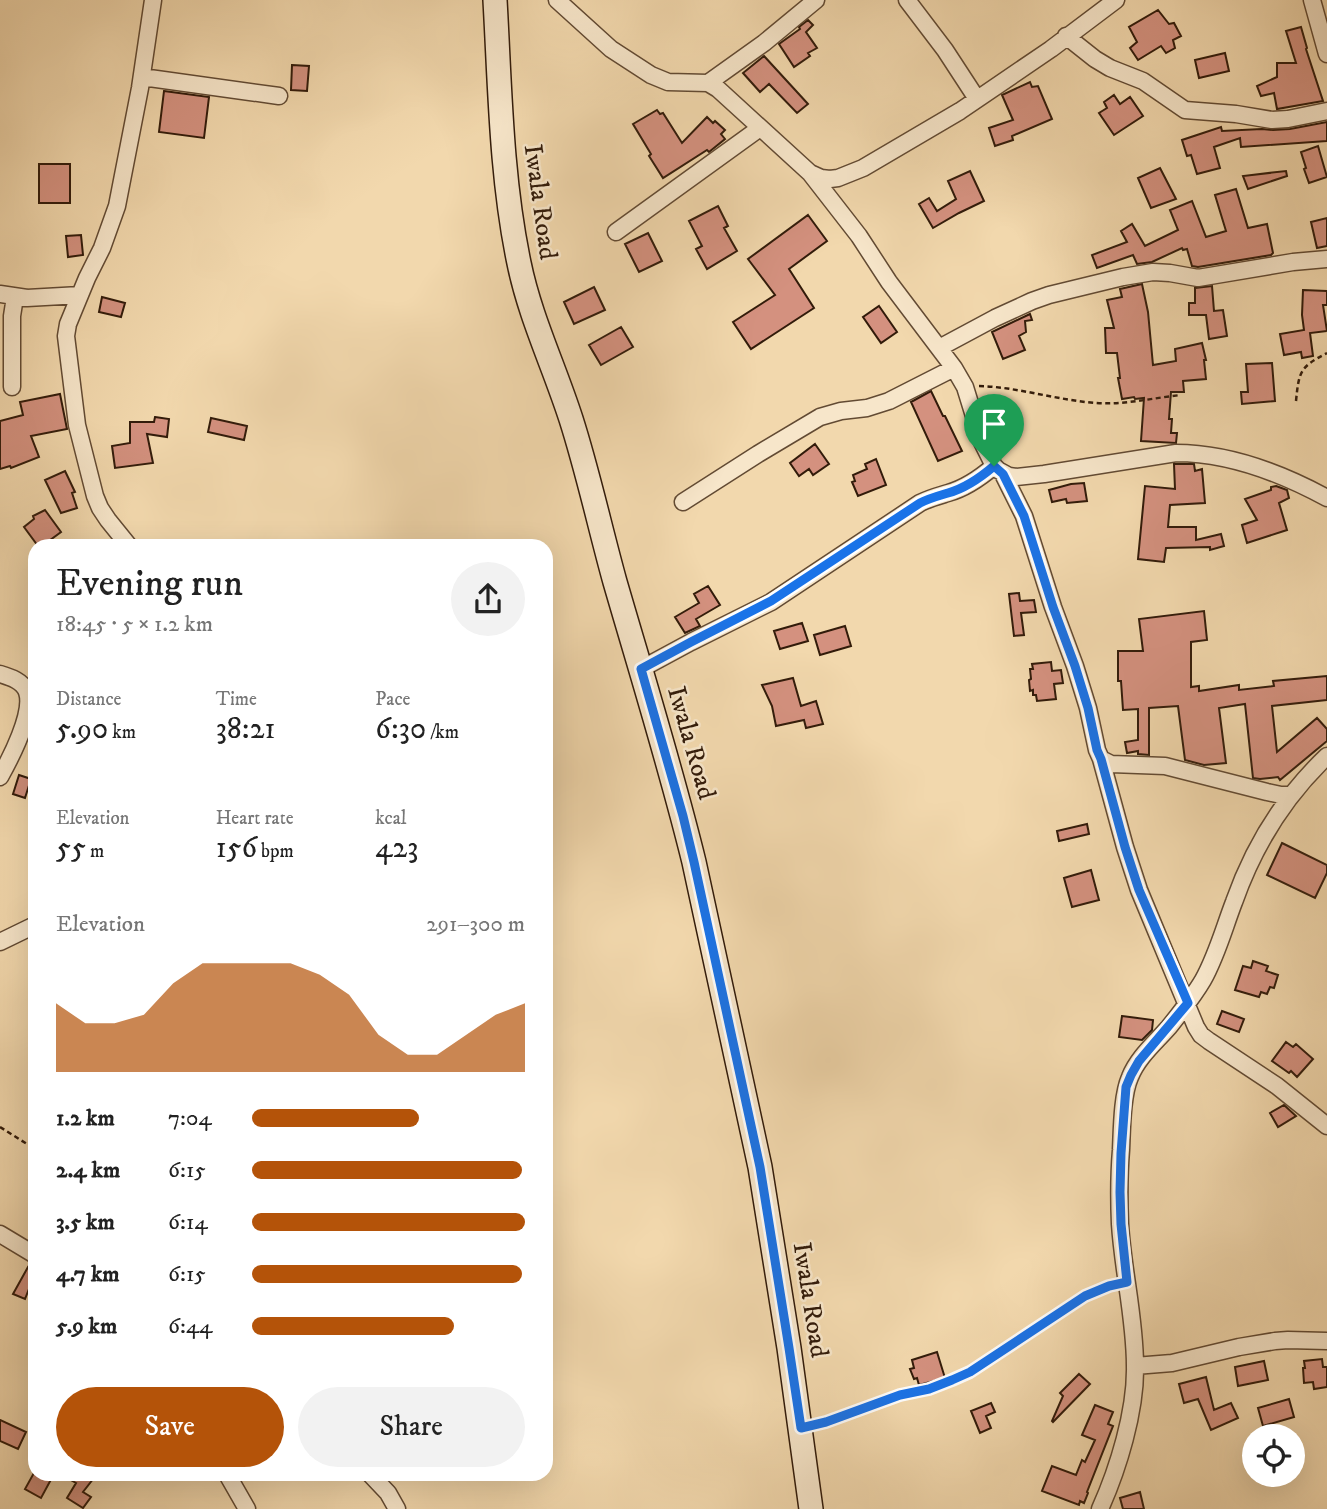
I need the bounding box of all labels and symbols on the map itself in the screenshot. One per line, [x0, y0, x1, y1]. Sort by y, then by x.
street label: Iwala Road [516, 142, 564, 262]
pin [964, 394, 1024, 466]
street label: Iwala Road [659, 683, 723, 803]
street label: Iwala Road [785, 1240, 835, 1360]

